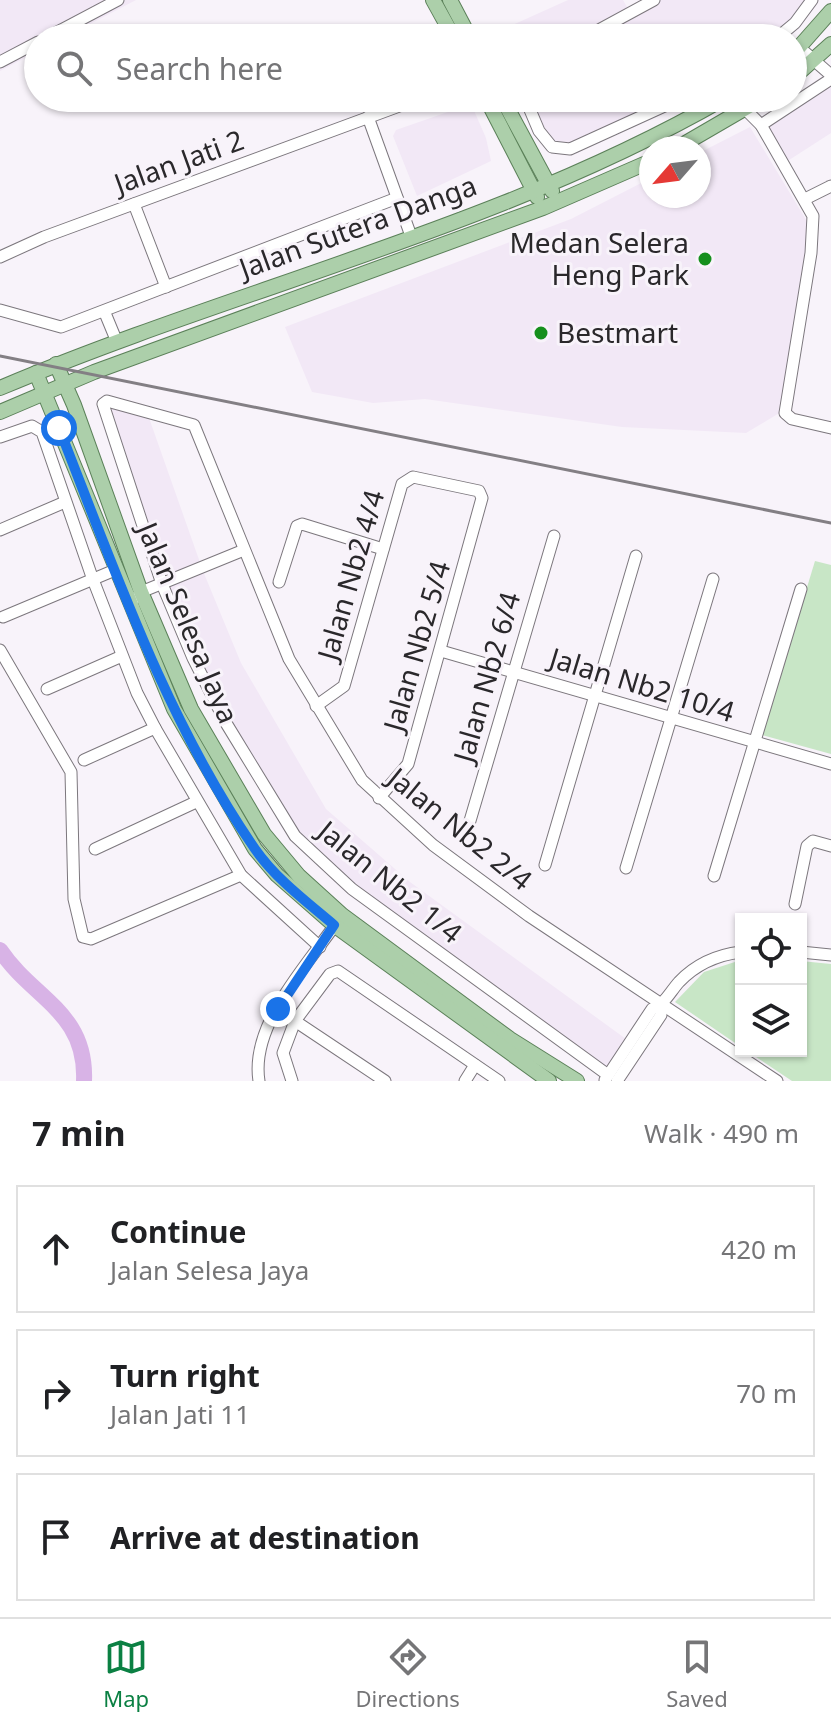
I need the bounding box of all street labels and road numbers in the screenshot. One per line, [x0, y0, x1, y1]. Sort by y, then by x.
street label: Jalan Jati 2 [106, 120, 249, 203]
street label: Jalan Sutera Danga [231, 165, 482, 288]
street label: Jalan Nb2 4/4 [307, 485, 392, 667]
street label: Jalan Selesa Jaya [128, 514, 248, 729]
street label: Jalan Nb2 5/4 [373, 556, 458, 738]
street label: Jalan Nb2 6/4 [443, 587, 528, 769]
street label: Jalan Nb2 10/4 [542, 637, 739, 730]
street label: Jalan Nb2 2/4 [378, 756, 541, 898]
street label: Jalan Nb2 1/4 [308, 809, 471, 951]

